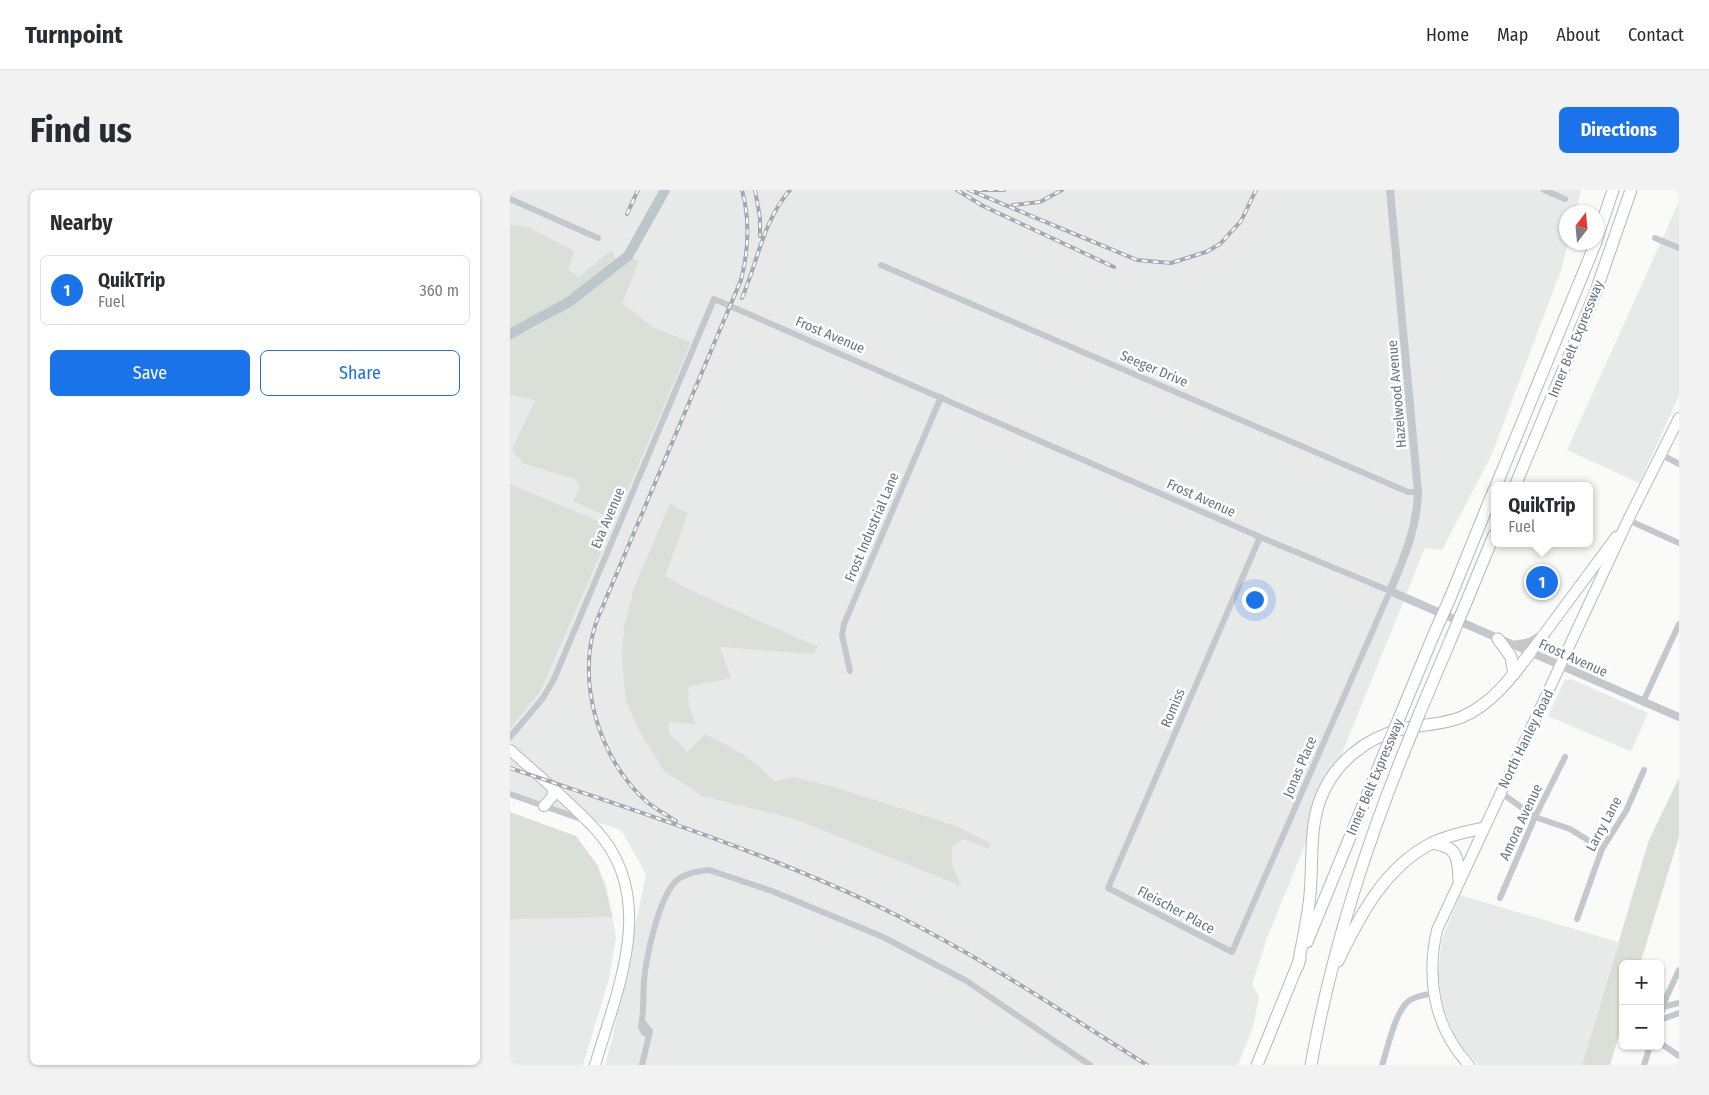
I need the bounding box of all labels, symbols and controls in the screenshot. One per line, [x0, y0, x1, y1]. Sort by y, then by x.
text: Turnpoint [25, 21, 123, 49]
text: Home [1426, 24, 1469, 46]
text: Map [1497, 24, 1528, 46]
text: About [1556, 24, 1600, 46]
text: Contact [1628, 24, 1684, 46]
button: Directions [1559, 107, 1679, 153]
text: Find us [30, 109, 132, 151]
north arrow [1559, 205, 1604, 250]
text: Nearby [50, 210, 112, 236]
text: QuikTrip [98, 269, 165, 292]
street label: Inner Belt Expressway [1545, 277, 1608, 400]
text: 1 [64, 281, 70, 300]
text: 360 m [419, 281, 459, 300]
text: Fuel [98, 292, 125, 311]
street label: Frost Avenue [793, 313, 867, 357]
street label: Hazelwood Avenue [1384, 339, 1410, 449]
street label: Seeger Drive [1118, 347, 1190, 391]
button: Save [50, 350, 250, 396]
button: Share [260, 350, 460, 396]
street label: Frost Industrial Lane [841, 470, 903, 584]
street label: Frost Avenue [1164, 475, 1238, 521]
popup [1491, 482, 1593, 547]
street label: Eva Avenue [588, 485, 628, 551]
text: QuikTrip [1508, 494, 1576, 517]
text: Fuel [1508, 517, 1535, 536]
pin: 1 [1526, 563, 1558, 601]
your location [1242, 587, 1268, 613]
street label: Frost Avenue [1536, 635, 1610, 681]
street label: Romiss [1157, 686, 1189, 730]
street label: North Hanley Road [1495, 687, 1557, 791]
street label: Inner Belt Expressway [1343, 716, 1408, 838]
street label: Jonas Place [1279, 734, 1321, 800]
street label: Amora Avenue [1496, 781, 1546, 863]
street label: Larry Lane [1583, 794, 1626, 854]
street label: Fleischer Place [1135, 883, 1218, 937]
map controls [1619, 960, 1664, 1050]
button: + [1619, 960, 1664, 1005]
button: − [1619, 1005, 1664, 1050]

